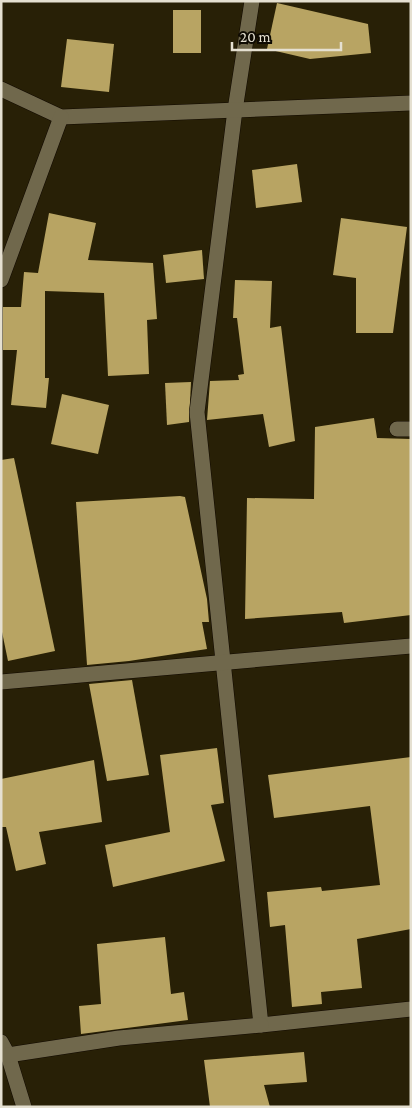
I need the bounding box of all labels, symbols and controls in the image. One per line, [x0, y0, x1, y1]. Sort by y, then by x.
scale bar [232, 20, 341, 52]
text: 20 m [240, 29, 271, 45]

